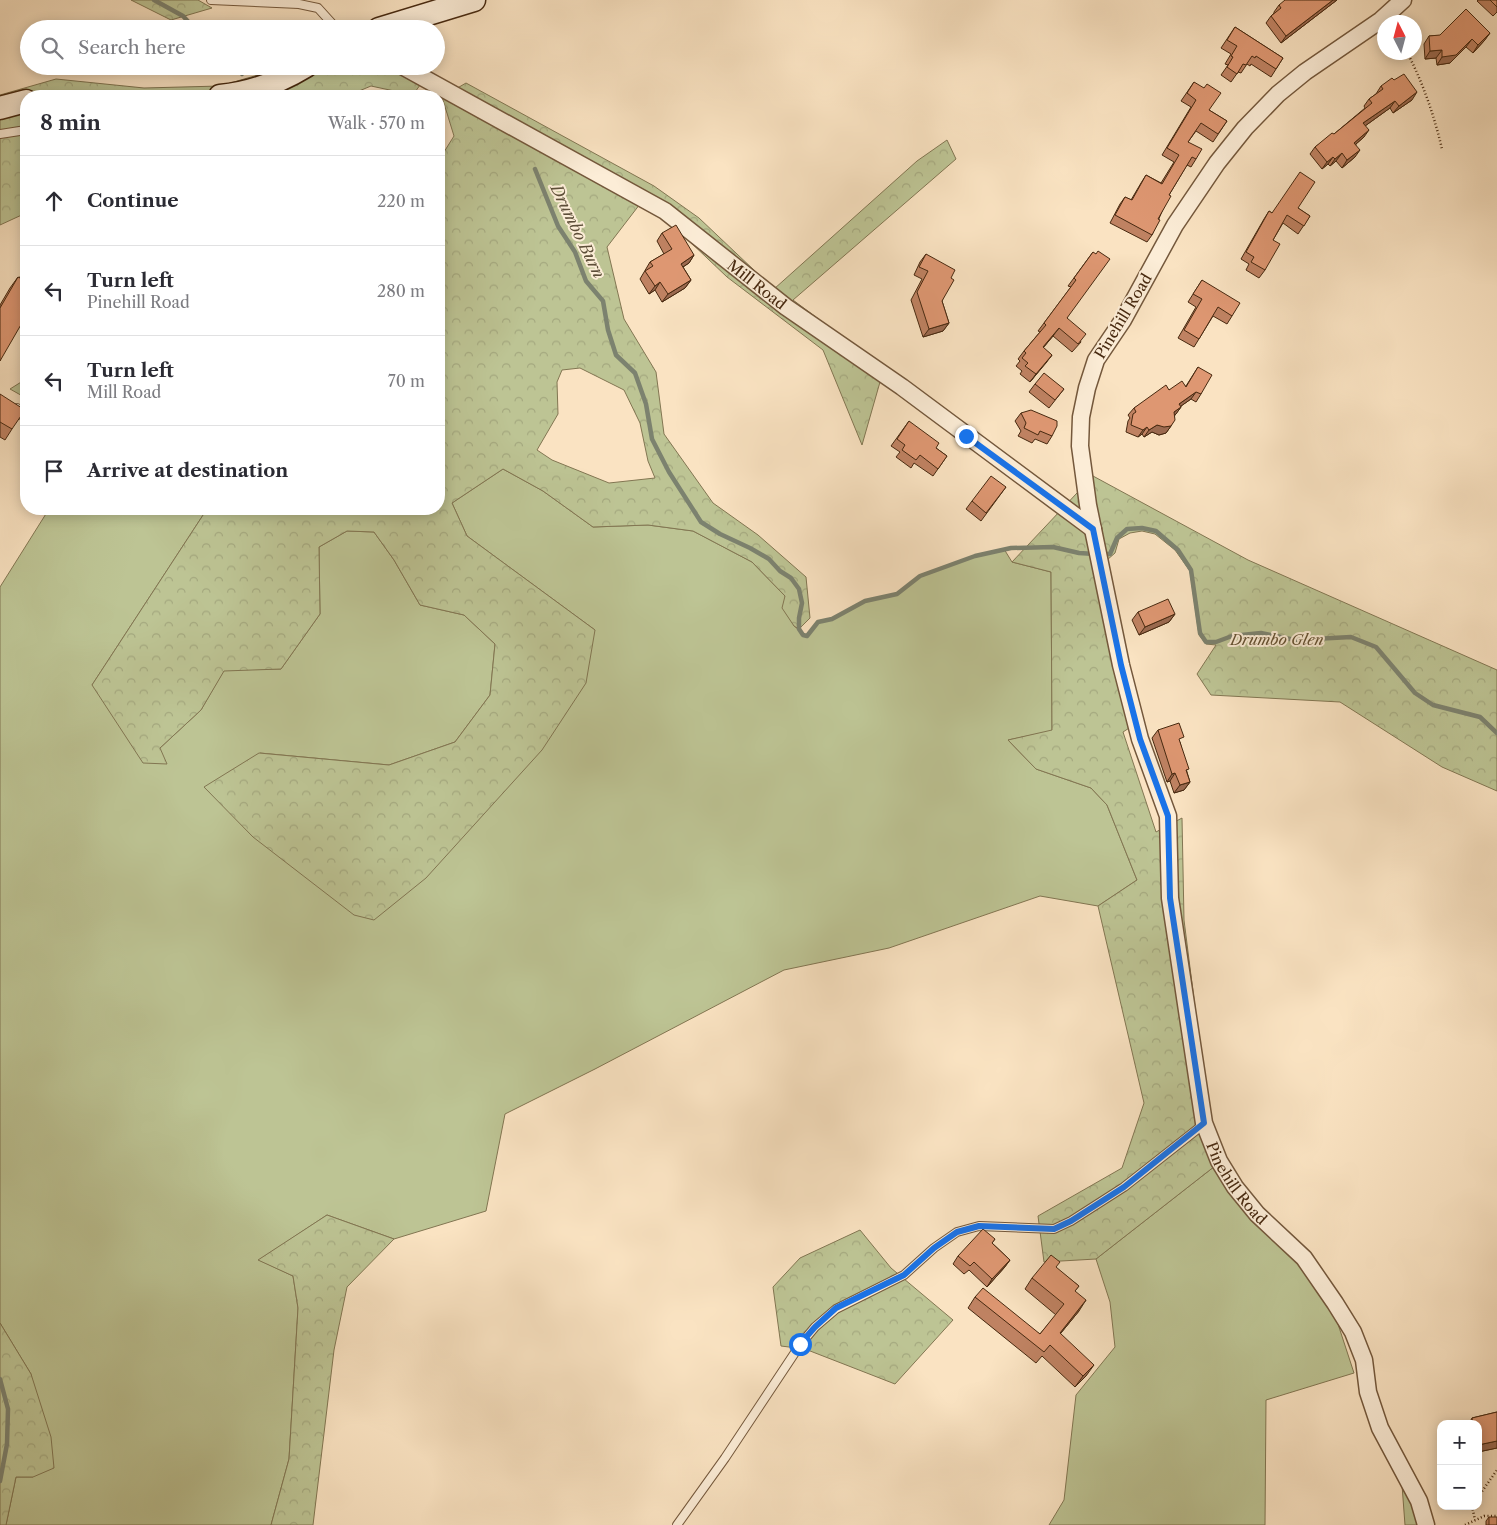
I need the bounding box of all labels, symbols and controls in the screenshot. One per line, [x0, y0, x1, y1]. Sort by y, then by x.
north arrow [1377, 15, 1422, 60]
search box [20, 20, 445, 75]
icon: search [38, 34, 66, 62]
text: Search here [78, 36, 186, 59]
text: 8 min [40, 110, 101, 135]
text: Walk · 570 m [328, 113, 425, 133]
water label: Drumbo Burn [546, 179, 609, 281]
icon: ahead [40, 187, 68, 215]
text: Continue [87, 189, 179, 212]
text: 220 m [377, 191, 425, 211]
street label: Mill Road [724, 255, 790, 313]
text: Turn left [87, 269, 174, 292]
street label: Pinehill Road [1090, 270, 1156, 362]
icon: left [40, 277, 68, 305]
text: 280 m [377, 281, 425, 301]
text: Pinehill Road [87, 292, 190, 312]
text: Turn left [87, 359, 174, 382]
icon: left [40, 367, 68, 395]
text: 70 m [388, 371, 425, 391]
text: Mill Road [87, 382, 161, 402]
route end [955, 425, 978, 448]
icon: arrive [40, 457, 68, 485]
text: Arrive at destination [87, 459, 288, 482]
park label: Drumbo Glen [1229, 630, 1324, 649]
street label: Pinehill Road [1203, 1139, 1271, 1228]
route start [789, 1333, 812, 1356]
map controls [1437, 1420, 1482, 1510]
button: + [1437, 1420, 1482, 1465]
button: − [1437, 1465, 1482, 1510]

